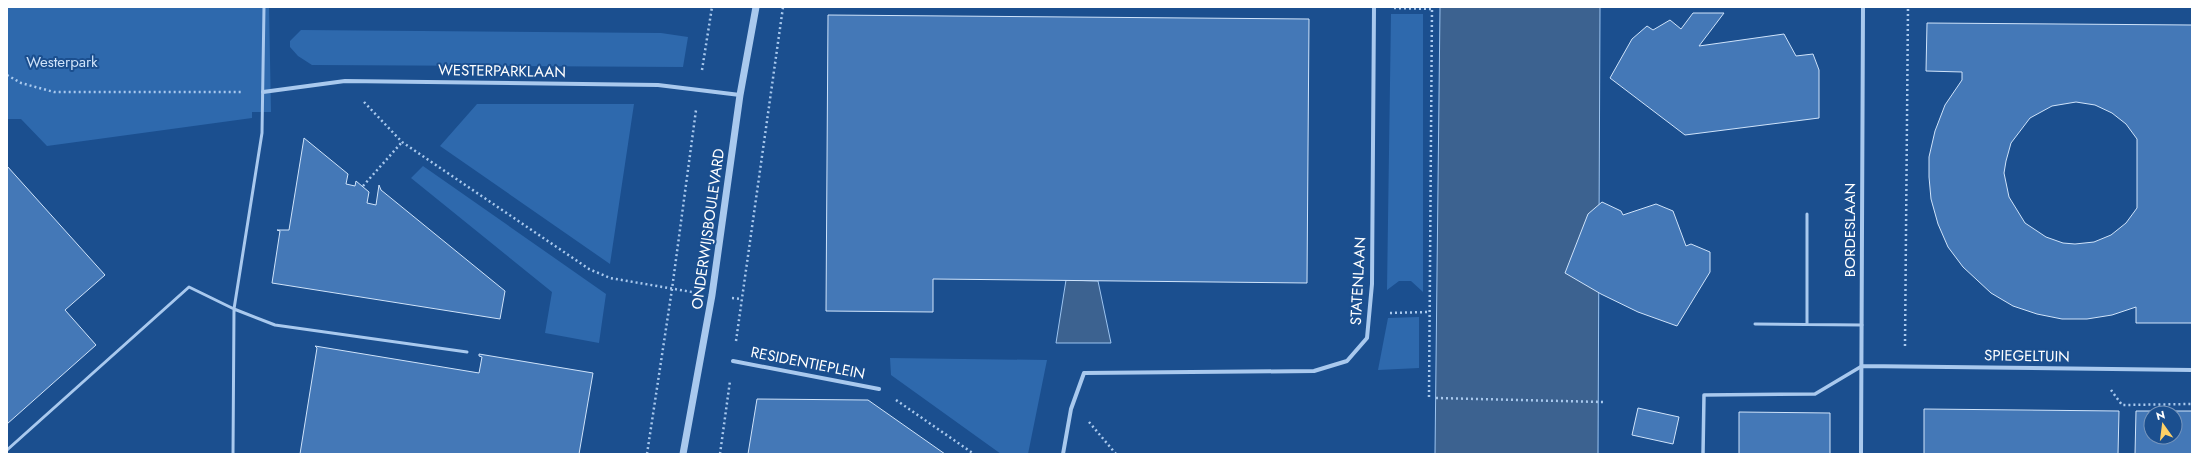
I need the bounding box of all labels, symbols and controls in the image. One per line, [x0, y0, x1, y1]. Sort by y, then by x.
park label: Westerpark [26, 51, 98, 73]
street label: WESTERPARKLAAN [438, 59, 566, 83]
street label: ONDERWIJSBOULEVARD [686, 147, 730, 311]
street label: BORDESLAAN [1839, 183, 1861, 277]
street label: STATENLAAN [1345, 236, 1371, 326]
street label: RESIDENTIEPLEIN [749, 341, 867, 385]
street label: SPIEGELTUIN [1984, 344, 2070, 368]
north arrow [2143, 405, 2183, 445]
text: N [2154, 406, 2167, 424]

